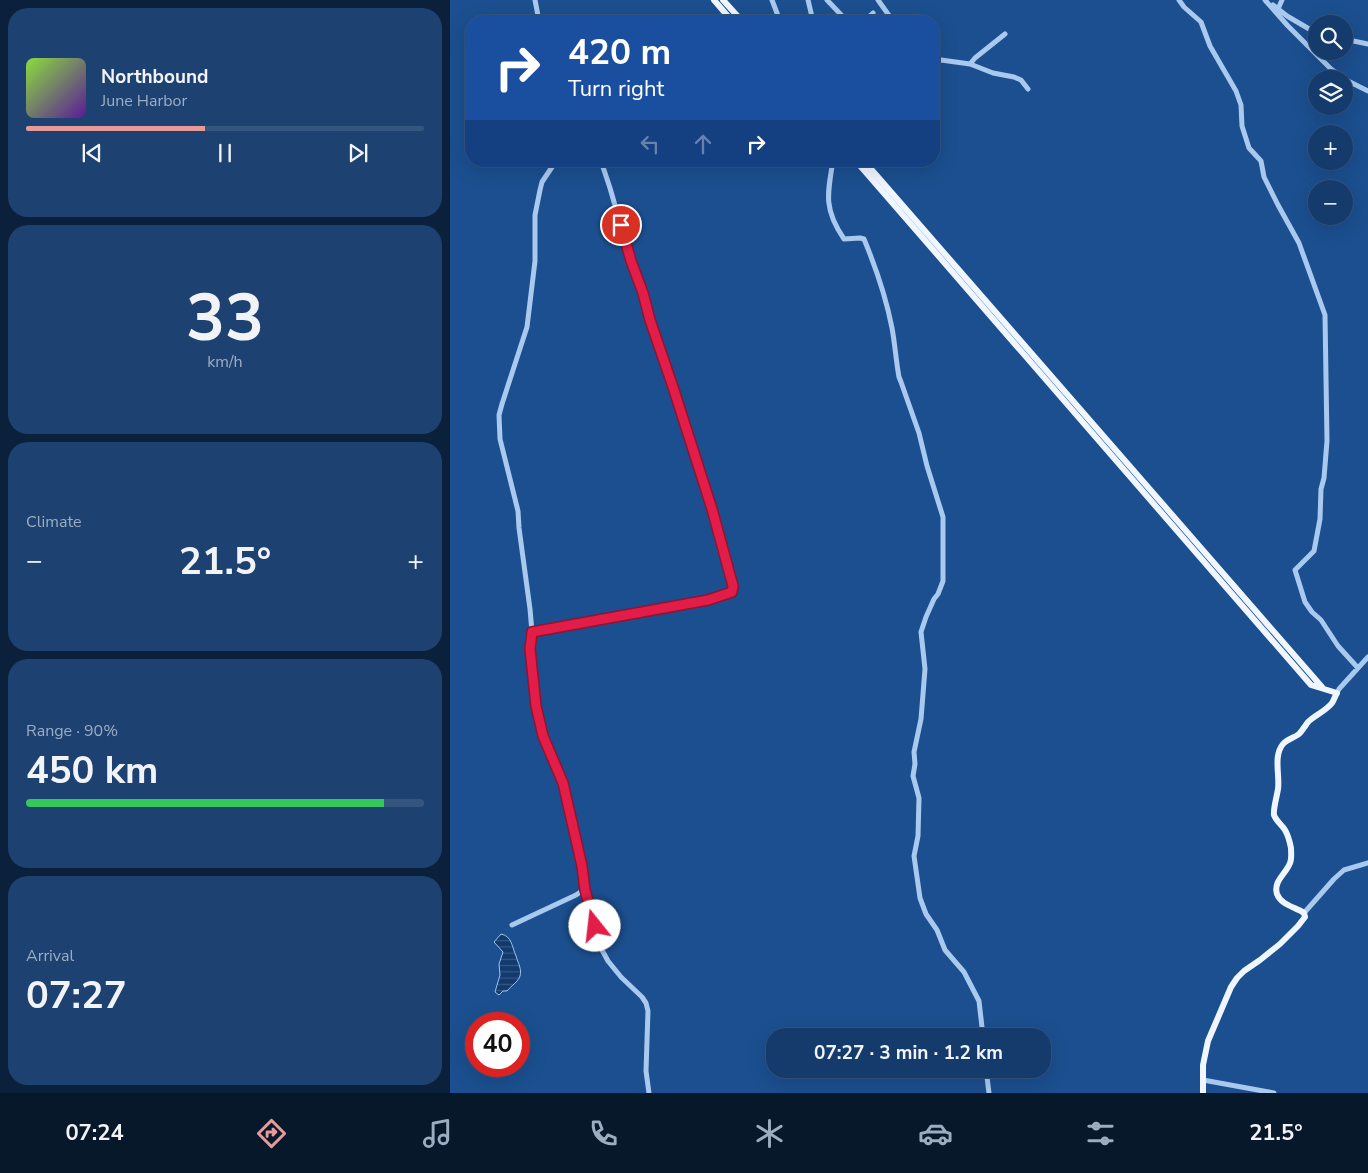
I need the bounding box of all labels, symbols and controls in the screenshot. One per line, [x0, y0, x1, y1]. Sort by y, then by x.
map controls [1308, 15, 1353, 225]
button: search [1308, 15, 1353, 60]
text: 420 m [568, 29, 671, 76]
icon: right [485, 35, 550, 100]
text: Northbound [101, 64, 208, 90]
button: layers [1308, 70, 1353, 115]
text: Turn right [568, 74, 664, 104]
text: June Harbor [101, 90, 187, 112]
button: + [1308, 125, 1353, 170]
icon: left [636, 130, 664, 158]
icon: ahead [689, 130, 717, 158]
icon: right [742, 130, 770, 158]
icon: previous [78, 139, 106, 167]
icon: pause [211, 139, 239, 167]
icon: next [344, 139, 372, 167]
button: − [1308, 180, 1353, 225]
pin [600, 204, 642, 246]
icon: arrive [607, 211, 635, 239]
text: 33 [186, 274, 264, 363]
text: km/h [207, 351, 243, 373]
text: Climate [26, 511, 81, 533]
text: 21.5° [179, 536, 271, 587]
text: − [26, 542, 43, 580]
text: + [407, 542, 424, 580]
text: Range · 90% [26, 720, 118, 742]
text: 450 km [26, 745, 158, 796]
position arrow [568, 899, 620, 951]
text: Arrival [26, 945, 74, 967]
text: 07:27 [26, 970, 127, 1021]
speed limit sign: 40 [465, 1012, 530, 1077]
text: 07:27 · 3 min · 1.2 km [814, 1040, 1003, 1066]
icon: directions [254, 1116, 289, 1151]
icon: music [420, 1116, 455, 1151]
icon: phone [586, 1116, 621, 1151]
icon: climate [752, 1116, 787, 1151]
icon: car [918, 1116, 953, 1151]
icon: filters [1083, 1116, 1118, 1151]
text: 07:24 [65, 1118, 124, 1148]
text: 21.5° [1249, 1118, 1303, 1148]

